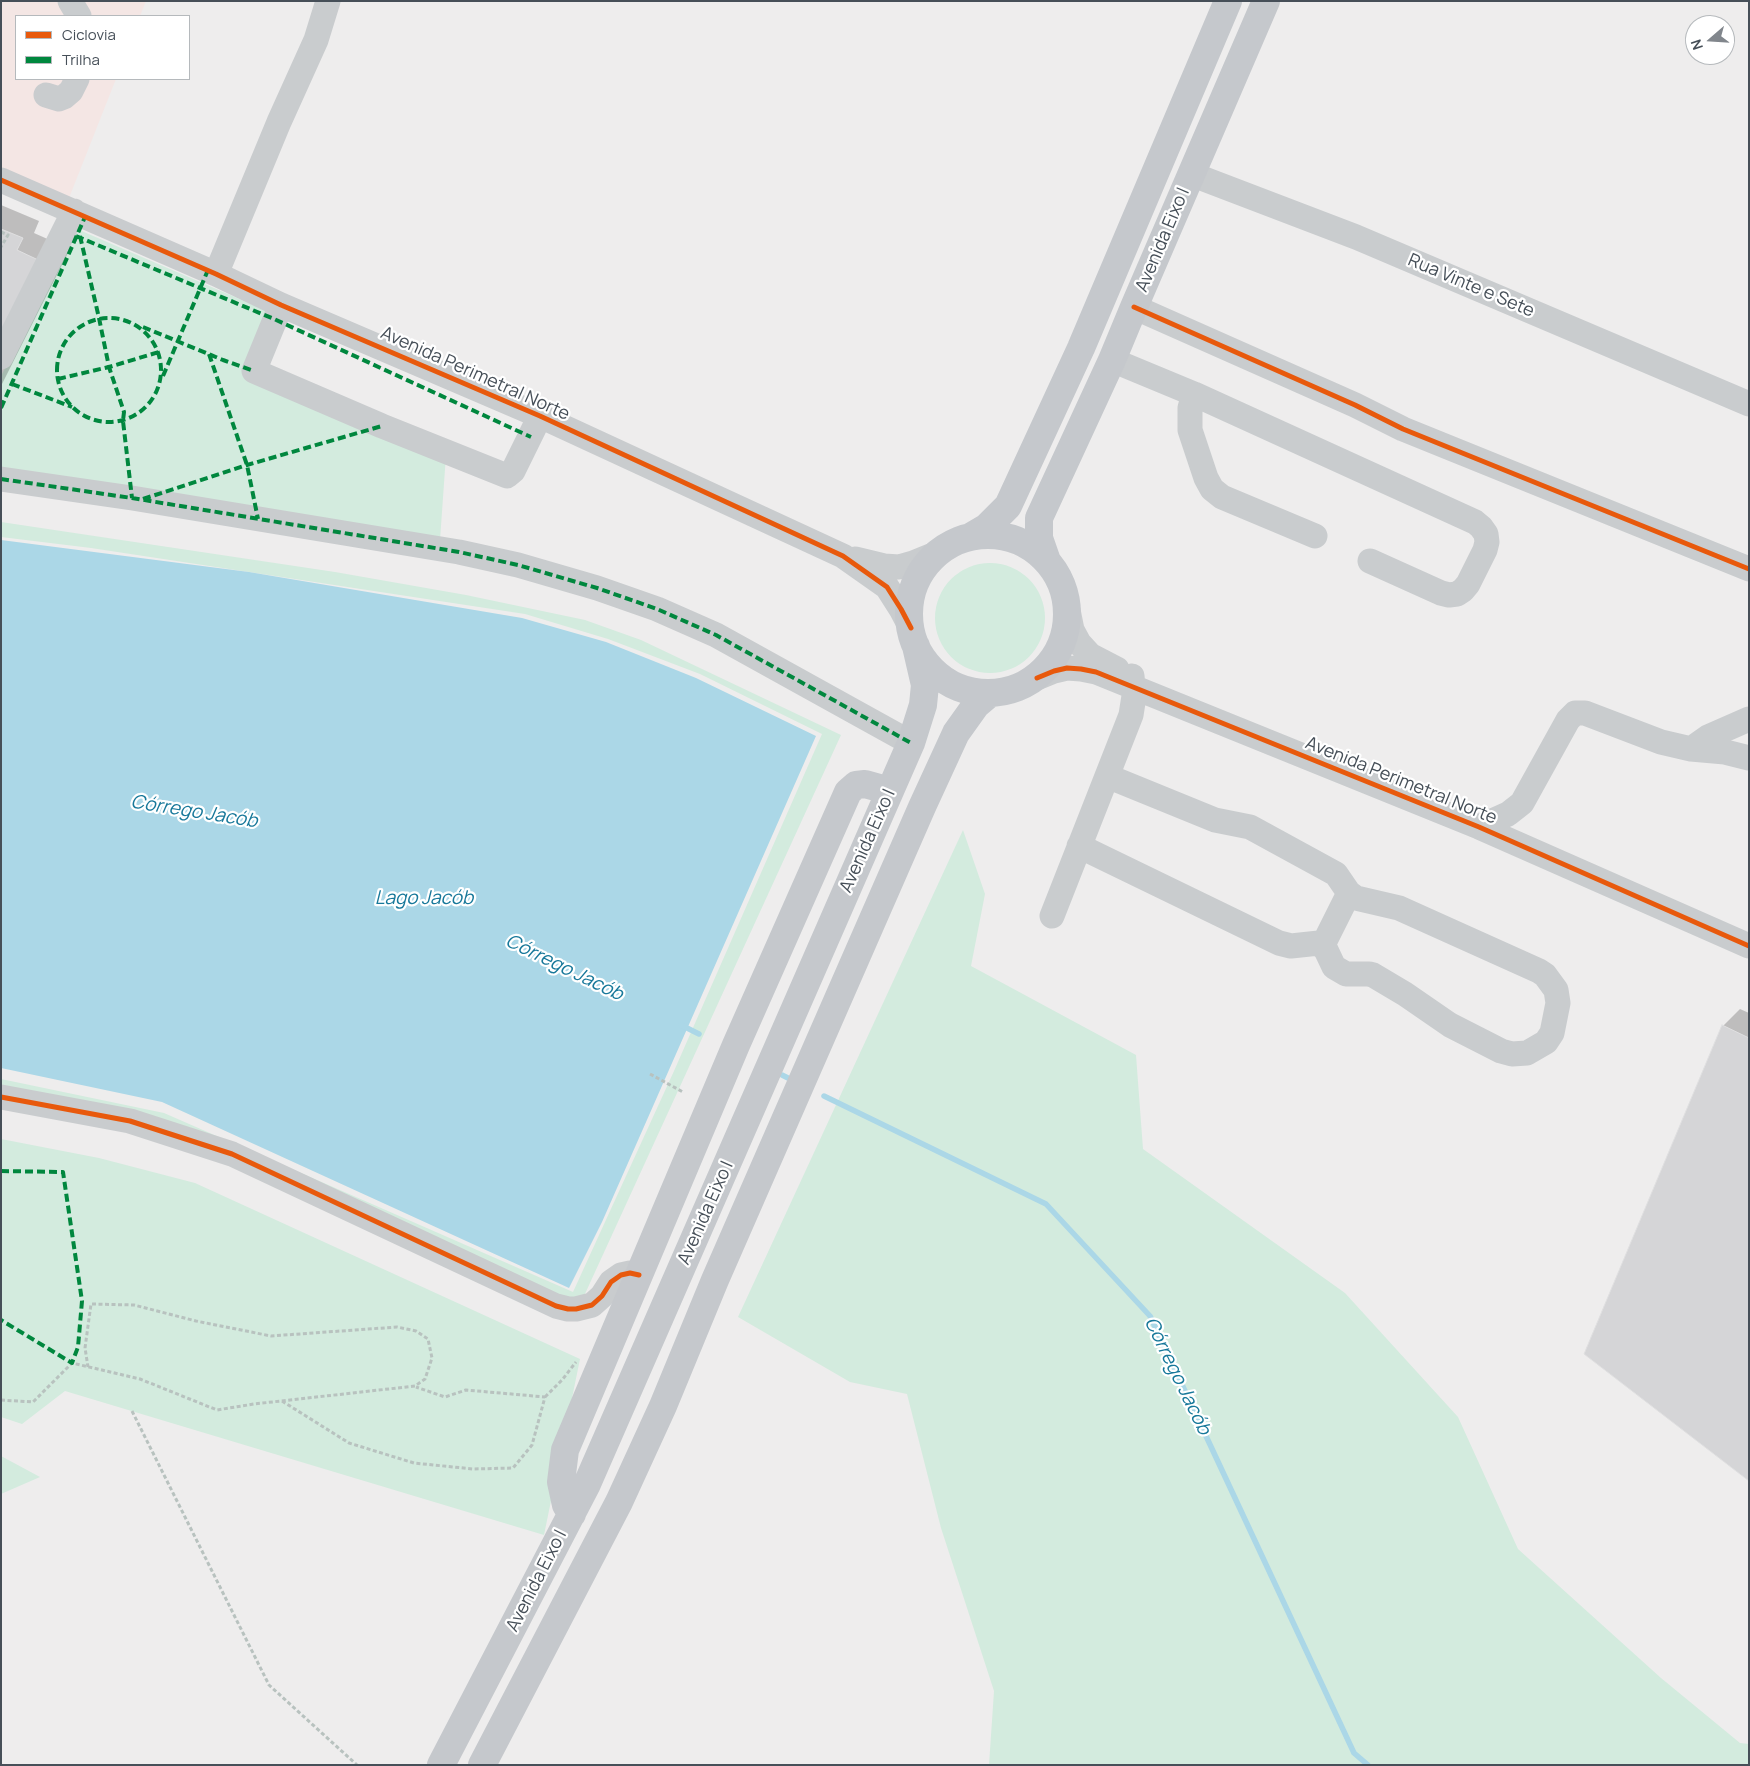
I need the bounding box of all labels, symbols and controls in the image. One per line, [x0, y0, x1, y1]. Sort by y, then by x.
legend [15, 15, 190, 80]
north arrow [1685, 15, 1735, 65]
text: Ciclovia [62, 24, 116, 45]
text: N [1686, 37, 1707, 53]
text: Trilha [62, 49, 100, 70]
street label: Avenida Eixo I [1131, 185, 1195, 295]
street label: Rua Vinte e Sete [1405, 250, 1537, 322]
street label: Avenida Perimetral Norte [377, 323, 573, 425]
street label: Avenida Perimetral Norte [1302, 733, 1500, 829]
street label: Avenida Eixo I [836, 786, 900, 896]
water label: Córrego Jacób [129, 791, 259, 833]
water label: Lago Jacób [375, 888, 473, 910]
water label: Córrego Jacób [502, 930, 626, 1006]
street label: Avenida Eixo I [674, 1158, 738, 1268]
water label: Córrego Jacób [1139, 1314, 1215, 1438]
street label: Avenida Eixo I [502, 1527, 572, 1635]

